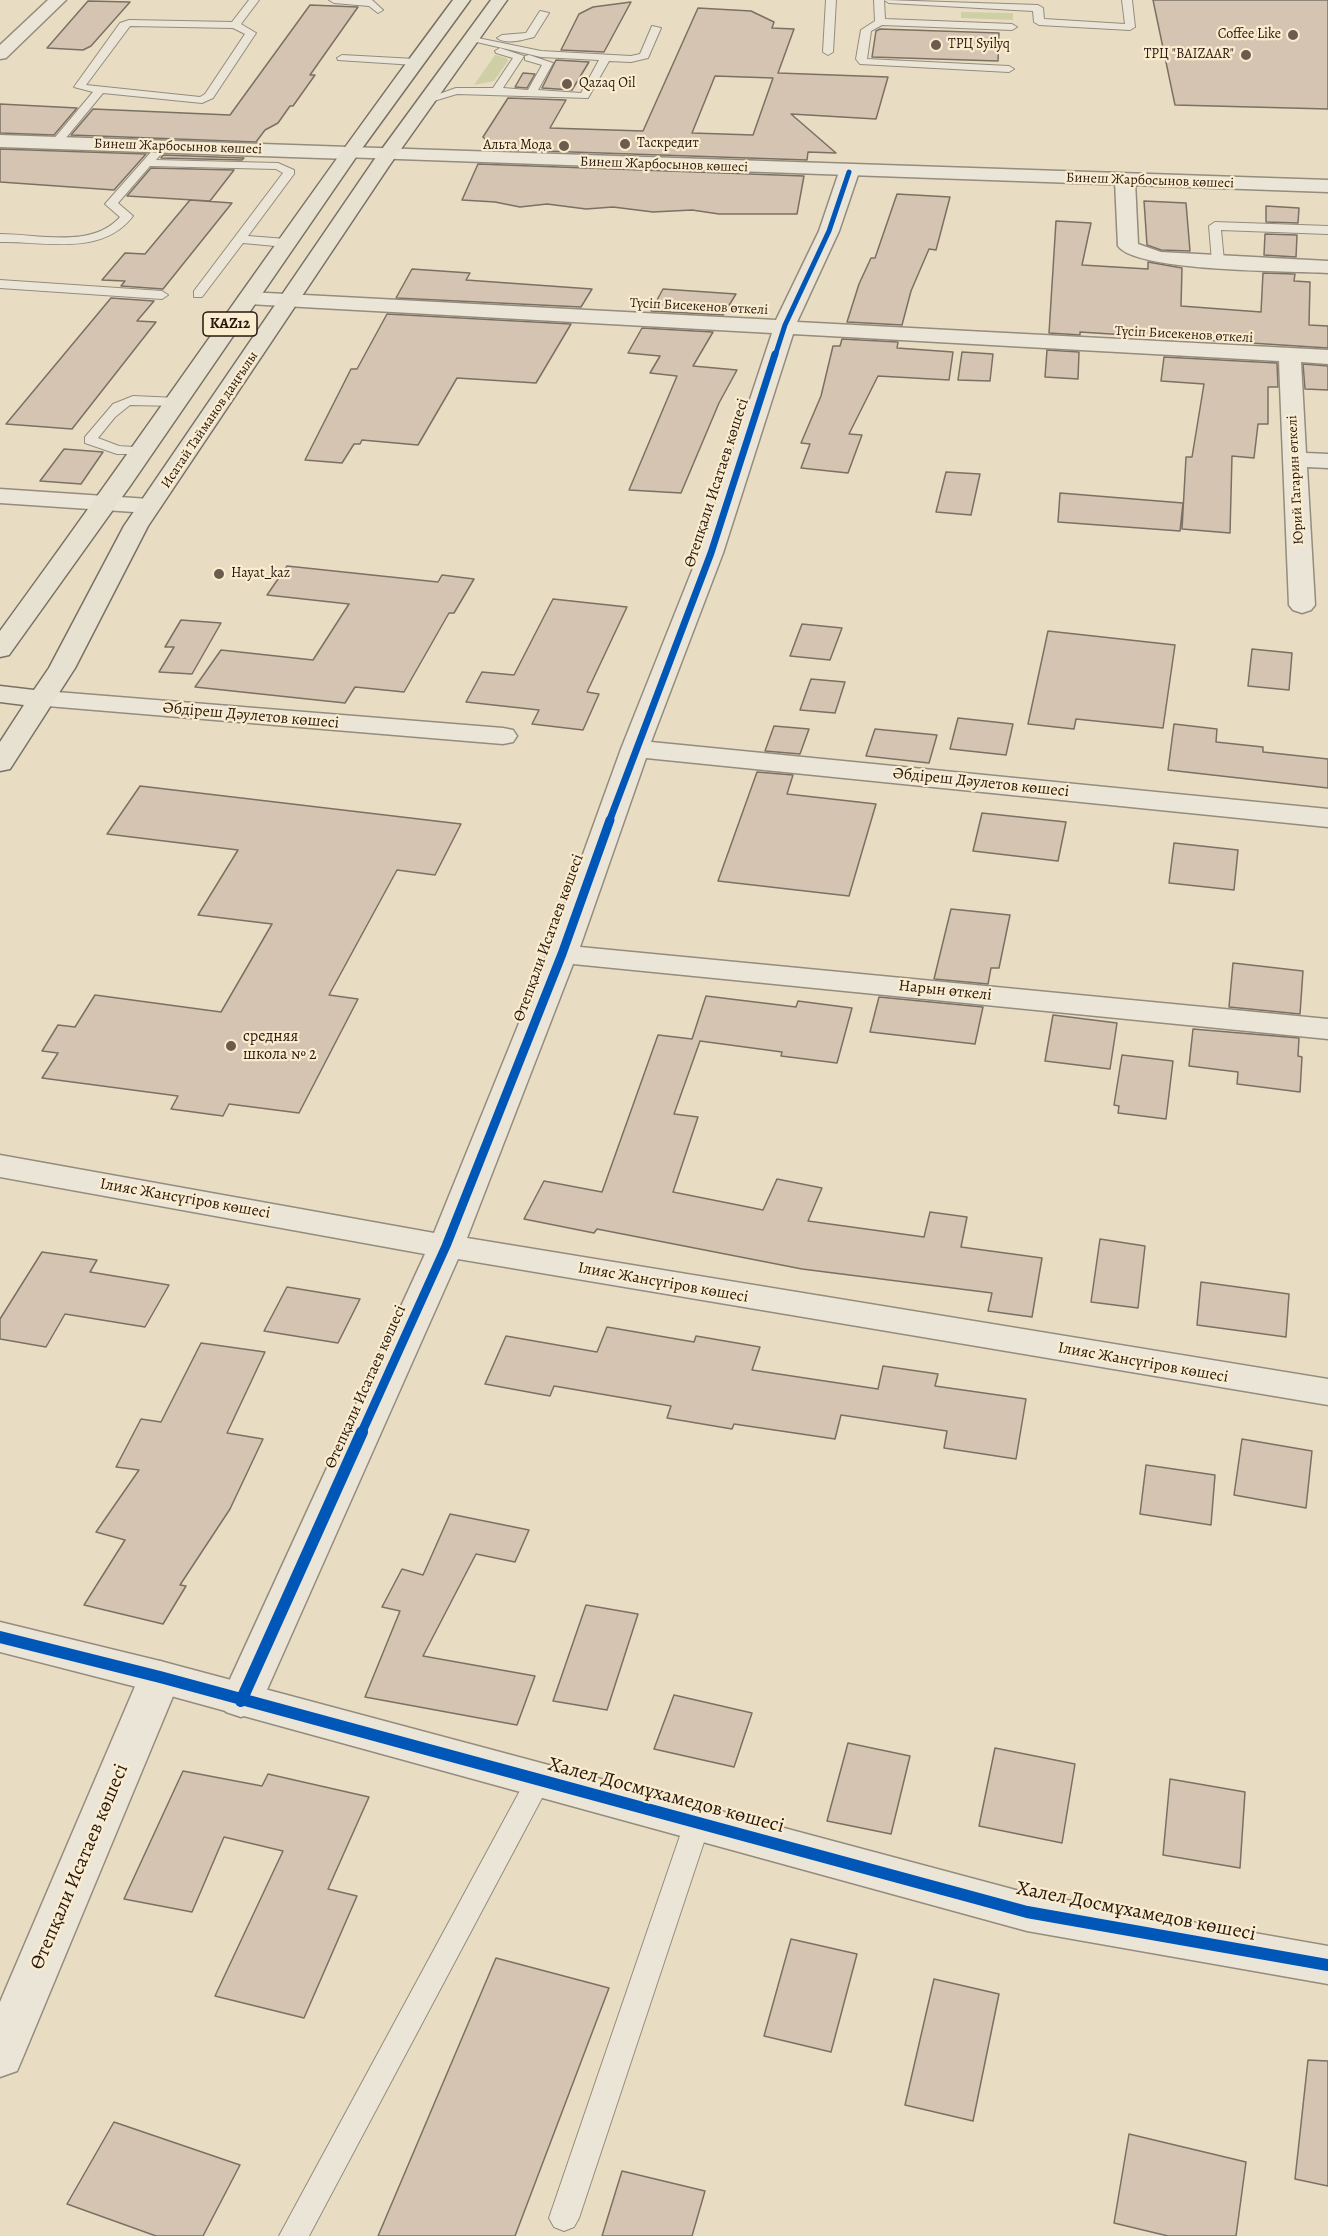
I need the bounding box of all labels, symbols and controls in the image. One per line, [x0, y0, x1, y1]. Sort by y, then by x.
place label: Coffee Like [1218, 27, 1281, 43]
marker: Coffee Like [1286, 28, 1300, 42]
place label: ТРЦ Syilyq [948, 37, 1010, 53]
marker: ТРЦ Syilyq [929, 38, 943, 52]
place label: ТРЦ "BAIZAAR" [1144, 47, 1234, 63]
marker: ТРЦ "BAIZAAR" [1239, 48, 1253, 62]
place label: Qazaq Oil [579, 76, 635, 92]
marker: Qazaq Oil [560, 77, 574, 91]
street label: Бинеш Жарбосынов көшесі [94, 136, 262, 158]
place label: Таскредит [637, 136, 699, 152]
marker: Таскредит [618, 137, 632, 151]
place label: Альта Мода [483, 138, 552, 154]
marker: Альта Мода [557, 139, 571, 153]
street label: Бинеш Жарбосынов көшесі [580, 154, 748, 176]
street label: Бинеш Жарбосынов көшесі [1066, 170, 1234, 192]
street label: Түсіп Бисекенов өткелі [630, 295, 768, 319]
road number: KAZ12 [203, 312, 257, 336]
street label: Түсіп Бисекенов өткелі [1115, 323, 1253, 347]
street label: Исатай Тайманов даңғылы [158, 348, 262, 492]
street label: Өтепқали Исатаев көшесі [681, 396, 753, 570]
street label: Юрий Гагарин өткелі [1284, 415, 1308, 545]
place label: Hayat_kaz [231, 566, 290, 582]
marker: Hayat_kaz [212, 567, 226, 581]
street label: Әбдіреш Дәулетов көшесі [162, 699, 340, 733]
street label: Әбдіреш Дәулетов көшесі [892, 764, 1070, 802]
street label: Өтепқали Исатаев көшесі [510, 852, 588, 1024]
street label: Нарын өткелі [897, 977, 993, 1005]
place label: cредняя школа № 2 [243, 1027, 317, 1065]
marker: cредняя школа № 2 [224, 1039, 238, 1053]
street label: Ілияс Жансүгіров көшесі [98, 1175, 272, 1223]
street label: Ілияс Жансүгіров көшесі [576, 1259, 750, 1307]
street label: Өтепқали Исатаев көшесі [321, 1302, 411, 1472]
street label: Ілияс Жансүгіров көшесі [1056, 1339, 1230, 1387]
street label: Халел Досмұхамедов көшесі [545, 1753, 787, 1839]
street label: Өтепқали Исатаев көшесі [26, 1761, 134, 1973]
street label: Халел Досмұхамедов көшесі [1014, 1877, 1258, 1947]

